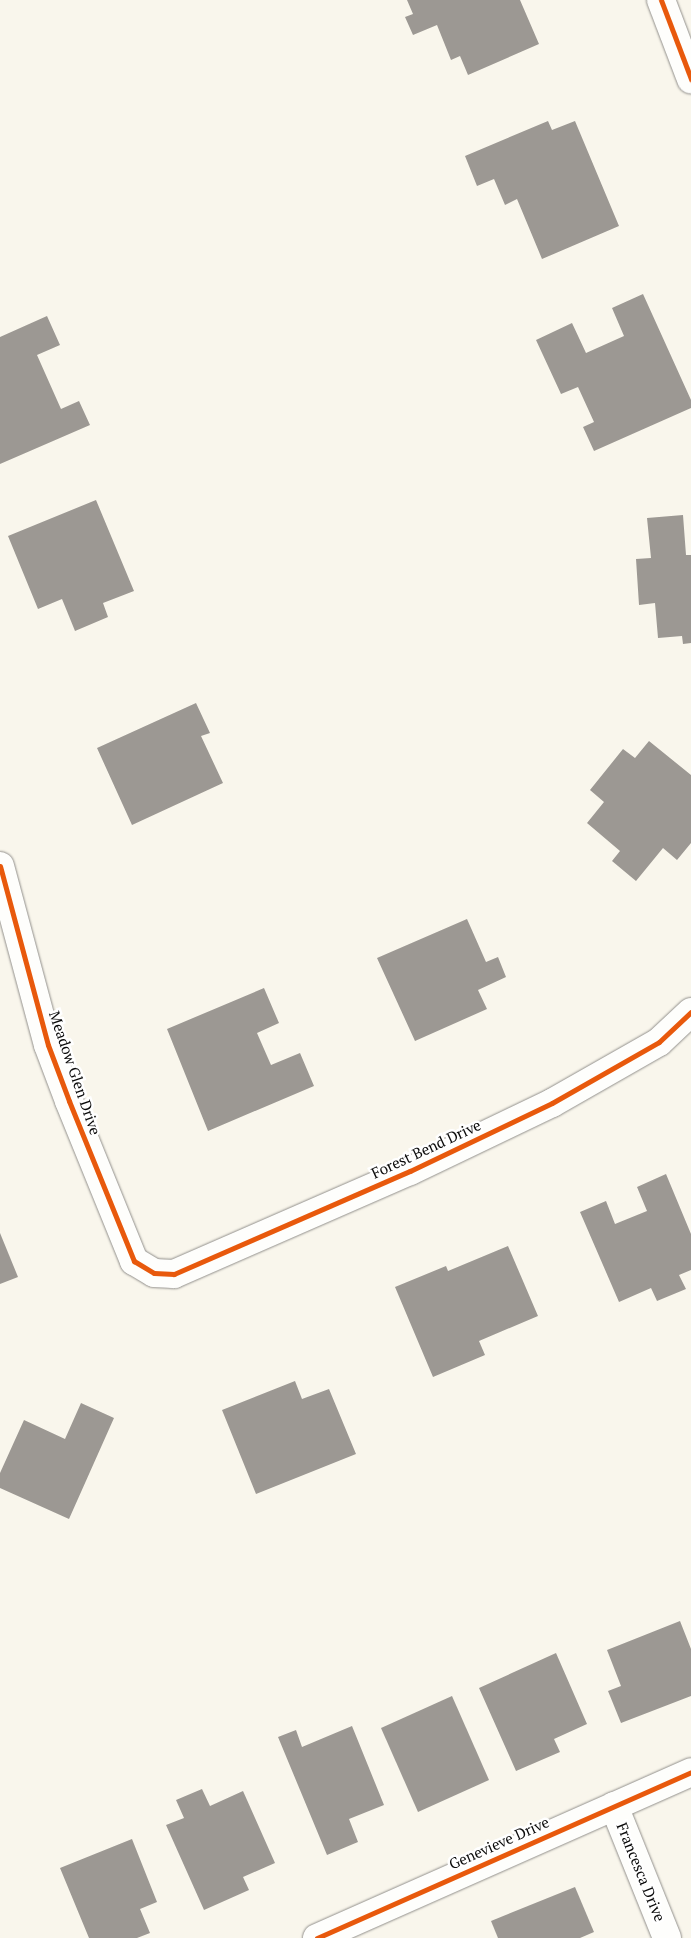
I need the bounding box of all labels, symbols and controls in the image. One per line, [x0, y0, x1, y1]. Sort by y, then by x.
street label: Meadow Glen Drive [45, 1009, 105, 1137]
street label: Forest Bend Drive [368, 1116, 484, 1182]
street label: Genevieve Drive [446, 1813, 552, 1873]
street label: Francesca Drive [613, 1820, 669, 1924]

